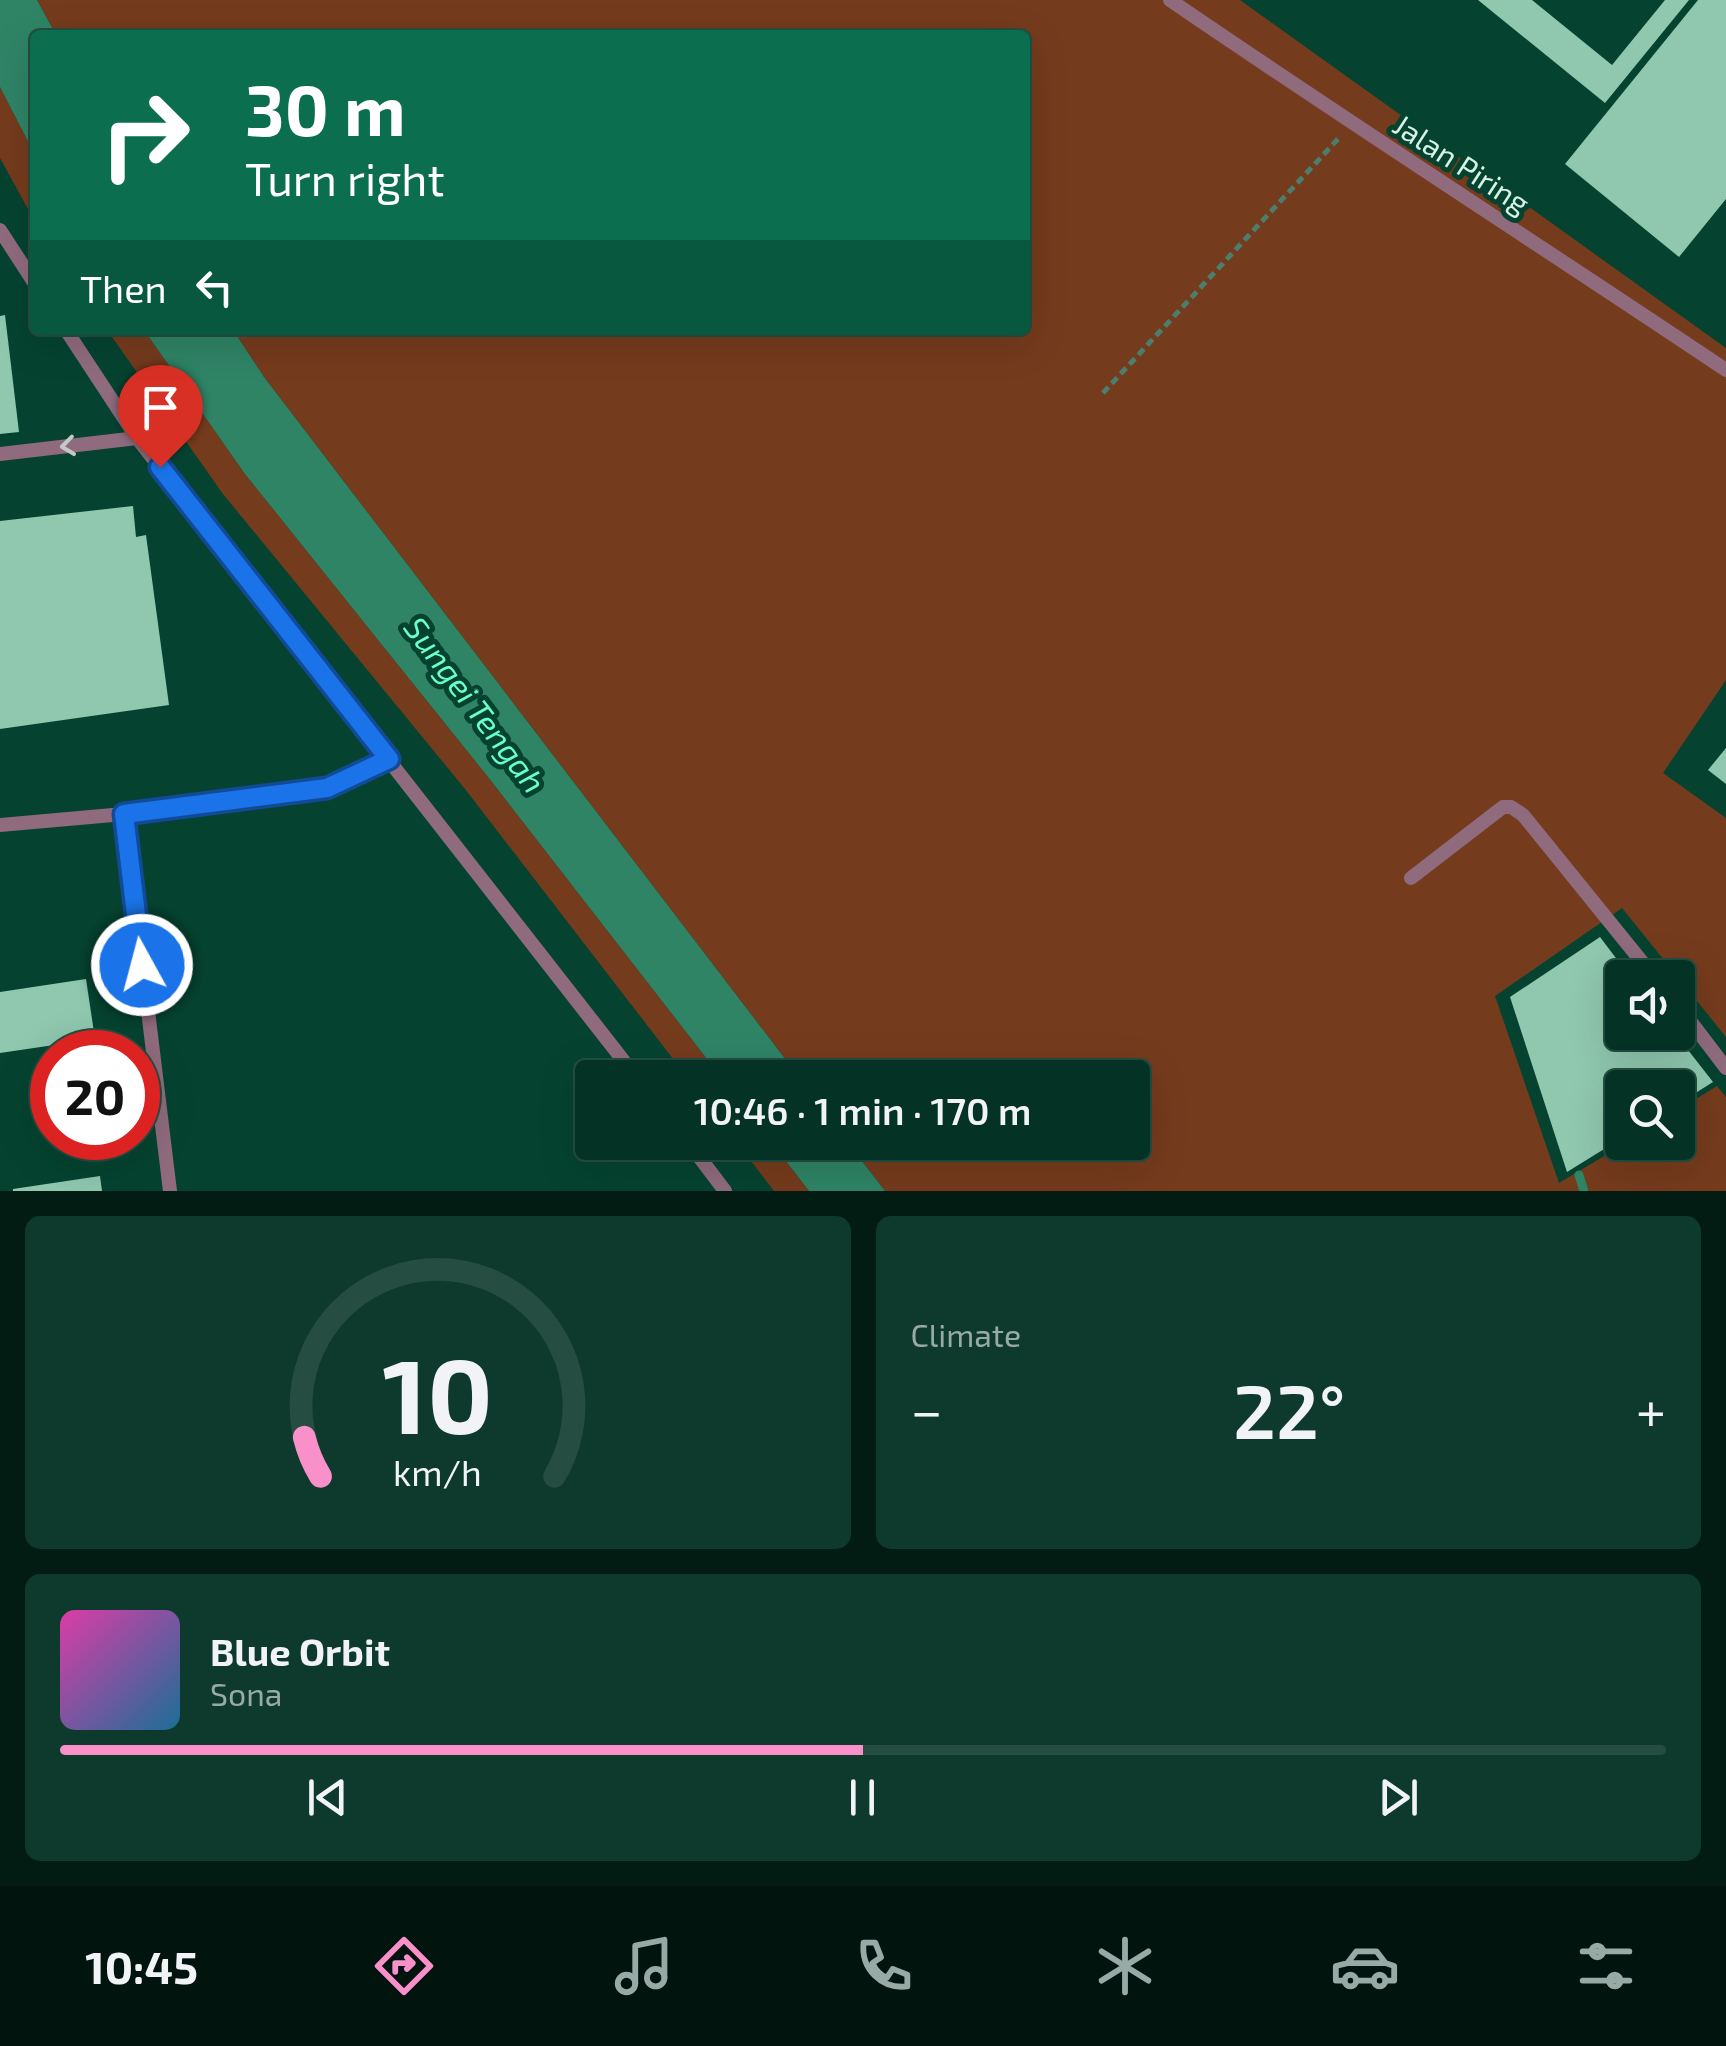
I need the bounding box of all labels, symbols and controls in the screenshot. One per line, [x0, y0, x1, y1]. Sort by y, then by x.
text: 30 m [245, 66, 406, 150]
icon: right [80, 70, 210, 200]
street label: Jalan Piring [1387, 106, 1537, 220]
text: Turn right [245, 151, 445, 205]
icon: left [187, 260, 242, 315]
text: Then [80, 265, 167, 311]
pin [118, 365, 203, 468]
icon: arrive [133, 380, 188, 435]
one-way arrow [60, 435, 76, 456]
water label: Sungei Tengah [397, 609, 554, 800]
position arrow [90, 913, 194, 1017]
map controls [1605, 960, 1695, 1160]
button: sound [1605, 960, 1695, 1050]
speed limit sign: 20 [30, 1030, 160, 1160]
button: search [1605, 1070, 1695, 1160]
text: 10:46 · 1 min · 170 m [694, 1087, 1031, 1133]
text: Climate [911, 1315, 1021, 1353]
text: 10 [382, 1330, 493, 1455]
text: 22° [1233, 1364, 1345, 1454]
text: − [911, 1376, 943, 1442]
text: + [1636, 1376, 1666, 1442]
text: km/h [393, 1450, 482, 1493]
text: Blue Orbit [210, 1628, 390, 1674]
text: Sona [210, 1674, 282, 1712]
icon: previous [300, 1770, 355, 1825]
icon: pause [835, 1770, 890, 1825]
icon: next [1371, 1770, 1426, 1825]
icon: directions [369, 1931, 439, 2001]
icon: music [609, 1931, 679, 2001]
icon: phone [849, 1931, 919, 2001]
icon: climate [1090, 1931, 1160, 2001]
icon: car [1330, 1931, 1400, 2001]
icon: filters [1571, 1931, 1641, 2001]
text: 10:45 [85, 1939, 198, 1993]

